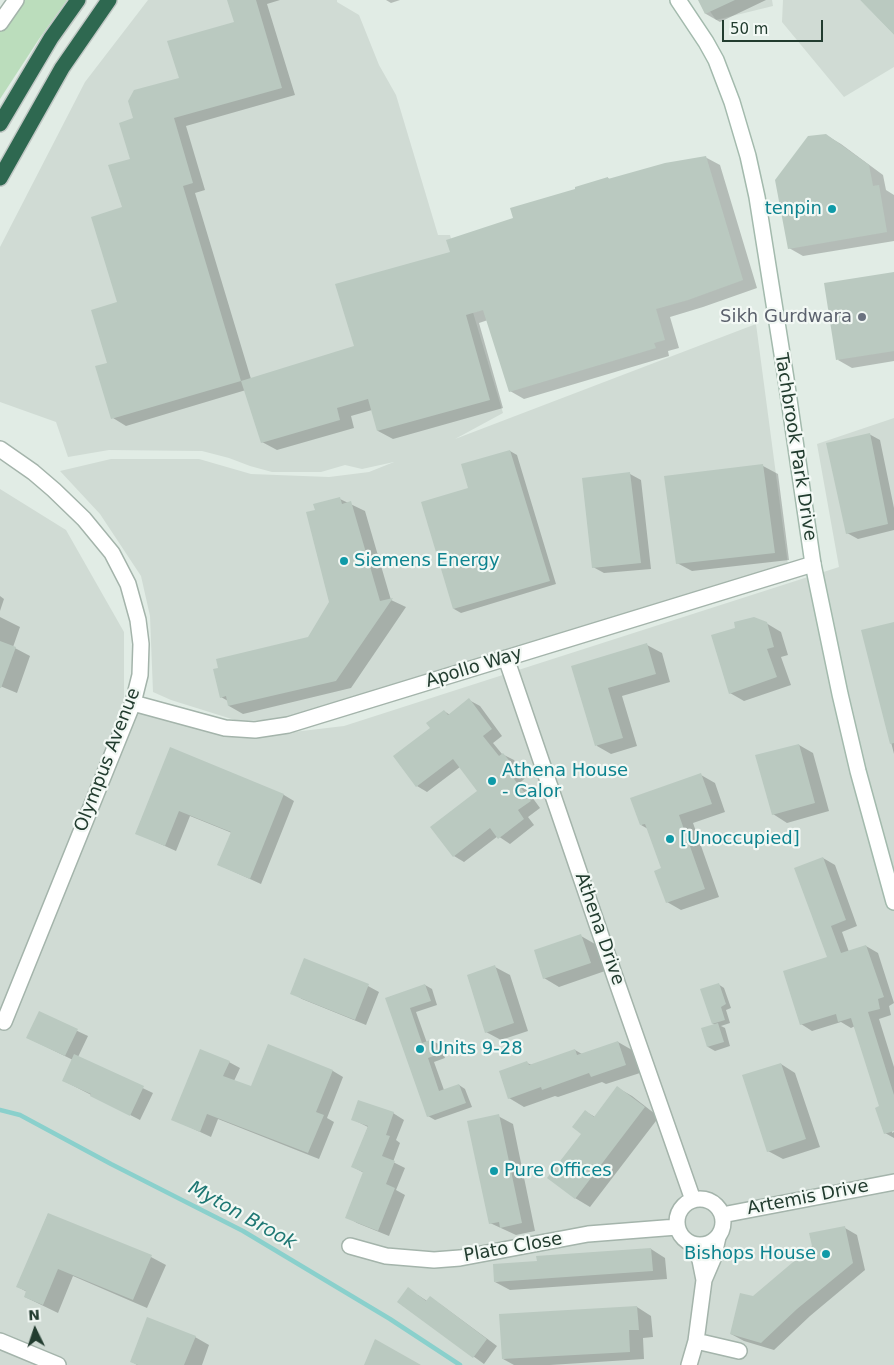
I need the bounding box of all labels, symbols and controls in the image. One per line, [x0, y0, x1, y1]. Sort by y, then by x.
scale bar [724, 10, 825, 42]
text: 50 m [730, 20, 768, 38]
place label: tenpin [765, 198, 822, 220]
marker: tenpin [826, 203, 838, 215]
place label: Sikh Gurdwara [720, 306, 852, 328]
marker: Sikh Gurdwara [856, 311, 868, 323]
street label: Tachbrook Park Drive [770, 352, 820, 542]
place label: Siemens Energy [354, 550, 500, 572]
marker: Siemens Energy [338, 555, 350, 567]
street label: Apollo Way [423, 643, 525, 693]
street label: Olympus Avenue [71, 685, 145, 835]
place label: Athena House - Calor [502, 760, 628, 802]
marker: Athena House - Calor [486, 775, 498, 787]
place label: [Unoccupied] [680, 828, 800, 850]
marker: [Unoccupied] [664, 833, 676, 845]
street label: Athena Drive [570, 870, 628, 988]
place label: Units 9-28 [430, 1038, 523, 1060]
marker: Units 9-28 [414, 1043, 426, 1055]
place label: Pure Offices [504, 1160, 612, 1182]
marker: Pure Offices [488, 1165, 500, 1177]
street label: Artemis Drive [745, 1176, 871, 1220]
water label: Myton Brook [184, 1177, 300, 1255]
street label: Plato Close [462, 1229, 564, 1267]
place label: Bishops House [684, 1243, 816, 1265]
marker: Bishops House [820, 1248, 832, 1260]
north arrow [10, 1305, 60, 1355]
text: N [28, 1307, 40, 1323]

